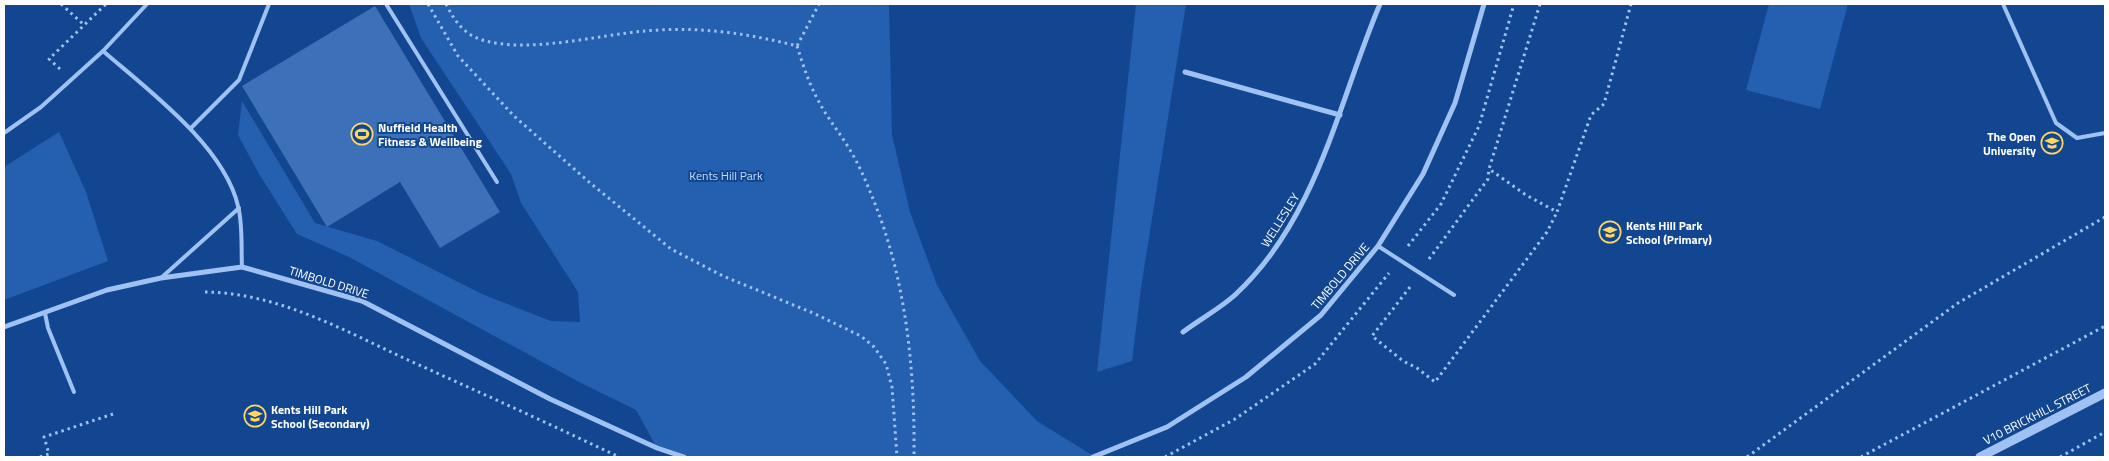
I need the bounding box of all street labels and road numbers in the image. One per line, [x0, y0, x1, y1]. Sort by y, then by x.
street label: WELLESLEY [1256, 189, 1304, 251]
street label: TIMBOLD DRIVE [1306, 238, 1374, 314]
street label: TIMBOLD DRIVE [287, 261, 372, 303]
street label: V10 BRICKHILL STREET [1980, 378, 2095, 450]

